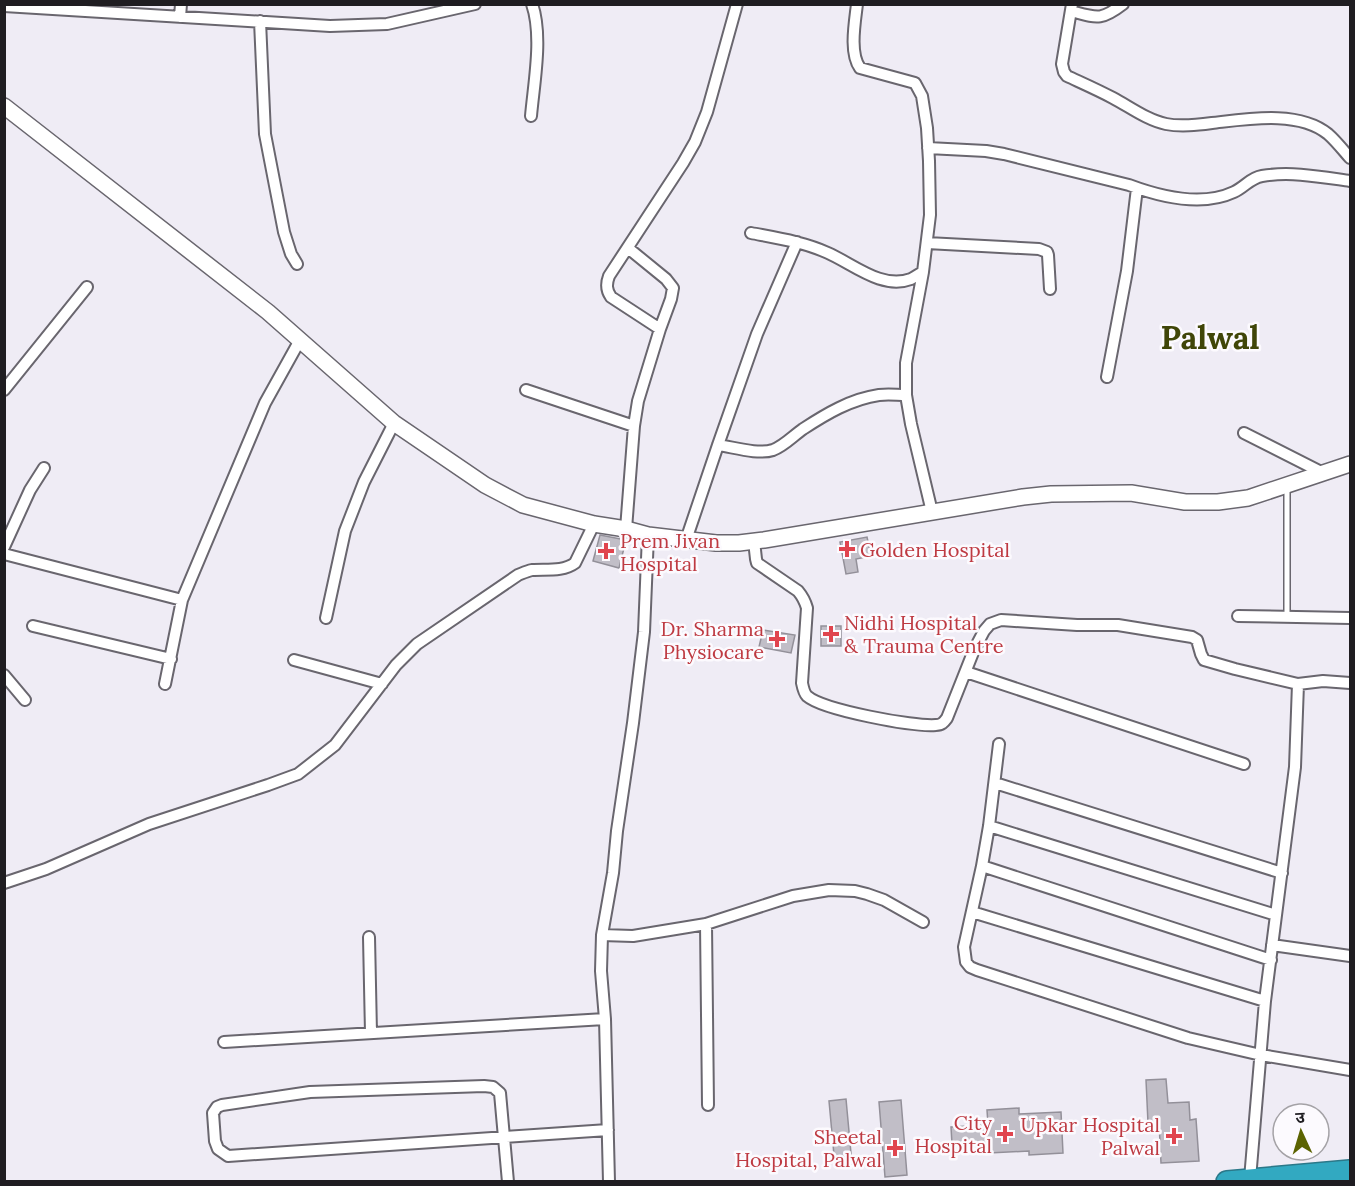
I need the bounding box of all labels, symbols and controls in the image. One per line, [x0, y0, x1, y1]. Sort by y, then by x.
district label: Palwal [1160, 317, 1260, 358]
place label: Prem Jivan Hospital [620, 528, 720, 576]
place label: Golden Hospital [860, 537, 1010, 562]
marker: Golden Hospital [838, 540, 856, 558]
marker: Prem Jivan Hospital [597, 542, 615, 560]
place label: Nidhi Hospital & Trauma Centre [844, 610, 1004, 658]
place label: Dr. Sharma Physiocare [661, 616, 764, 664]
marker: Nidhi Hospital & Trauma Centre [822, 625, 840, 643]
marker: Dr. Sharma Physiocare [768, 630, 786, 648]
north arrow [1271, 1102, 1331, 1162]
text: उ [1295, 1107, 1306, 1127]
place label: City Hospital [915, 1110, 992, 1158]
place label: Upkar Hospital Palwal [1021, 1112, 1160, 1160]
place label: Sheetal Hospital, Palwal [735, 1124, 882, 1172]
marker: City Hospital [996, 1125, 1014, 1143]
marker: Upkar Hospital Palwal [1165, 1127, 1183, 1145]
marker: Sheetal Hospital, Palwal [886, 1139, 904, 1157]

